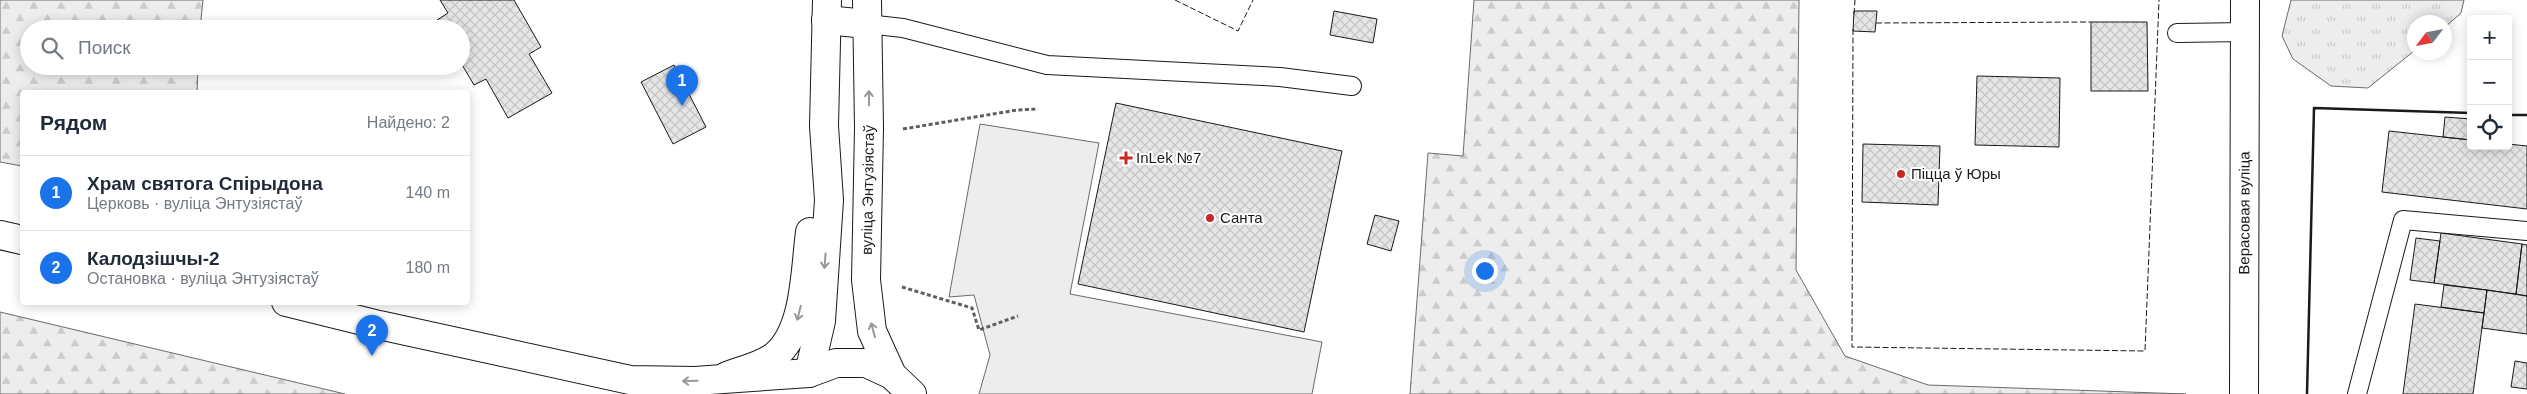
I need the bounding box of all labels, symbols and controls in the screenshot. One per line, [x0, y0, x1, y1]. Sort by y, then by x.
north arrow [2407, 15, 2452, 60]
map controls [2467, 15, 2512, 150]
button: + [2467, 15, 2512, 60]
search box [20, 20, 470, 75]
icon: search [38, 34, 66, 62]
text: Поиск [78, 37, 131, 58]
button: − [2467, 60, 2512, 105]
pin: 1 [666, 65, 698, 106]
one-way arrow [864, 91, 873, 107]
button: locate [2467, 105, 2512, 150]
text: Рядом [40, 111, 107, 134]
text: Найдено: 2 [367, 114, 450, 131]
street label: вуліца Энтузіястаў [858, 124, 877, 255]
place label: InLek №7 [1136, 149, 1201, 166]
street label: Верасовая вуліца [2235, 151, 2253, 275]
marker: InLek №7 [1120, 152, 1132, 164]
place label: Піцца ў Юры [1911, 165, 2001, 182]
marker: Піцца ў Юры [1895, 168, 1907, 180]
text: Храм святога Спірыдона [87, 173, 323, 194]
text: 1 [52, 184, 60, 201]
text: 140 m [406, 184, 450, 201]
text: Церковь · вуліца Энтузіястаў [87, 195, 302, 212]
place label: Санта [1220, 209, 1263, 226]
marker: Санта [1204, 212, 1216, 224]
text: Калодзішчы-2 [87, 248, 220, 269]
one-way arrow [821, 253, 830, 269]
your location [1472, 258, 1498, 284]
text: 2 [52, 259, 60, 276]
text: 180 m [406, 259, 450, 276]
text: Остановка · вуліца Энтузіястаў [87, 270, 319, 287]
one-way arrow [794, 305, 803, 321]
pin: 2 [356, 315, 388, 356]
one-way arrow [868, 322, 878, 338]
one-way arrow [683, 376, 699, 386]

